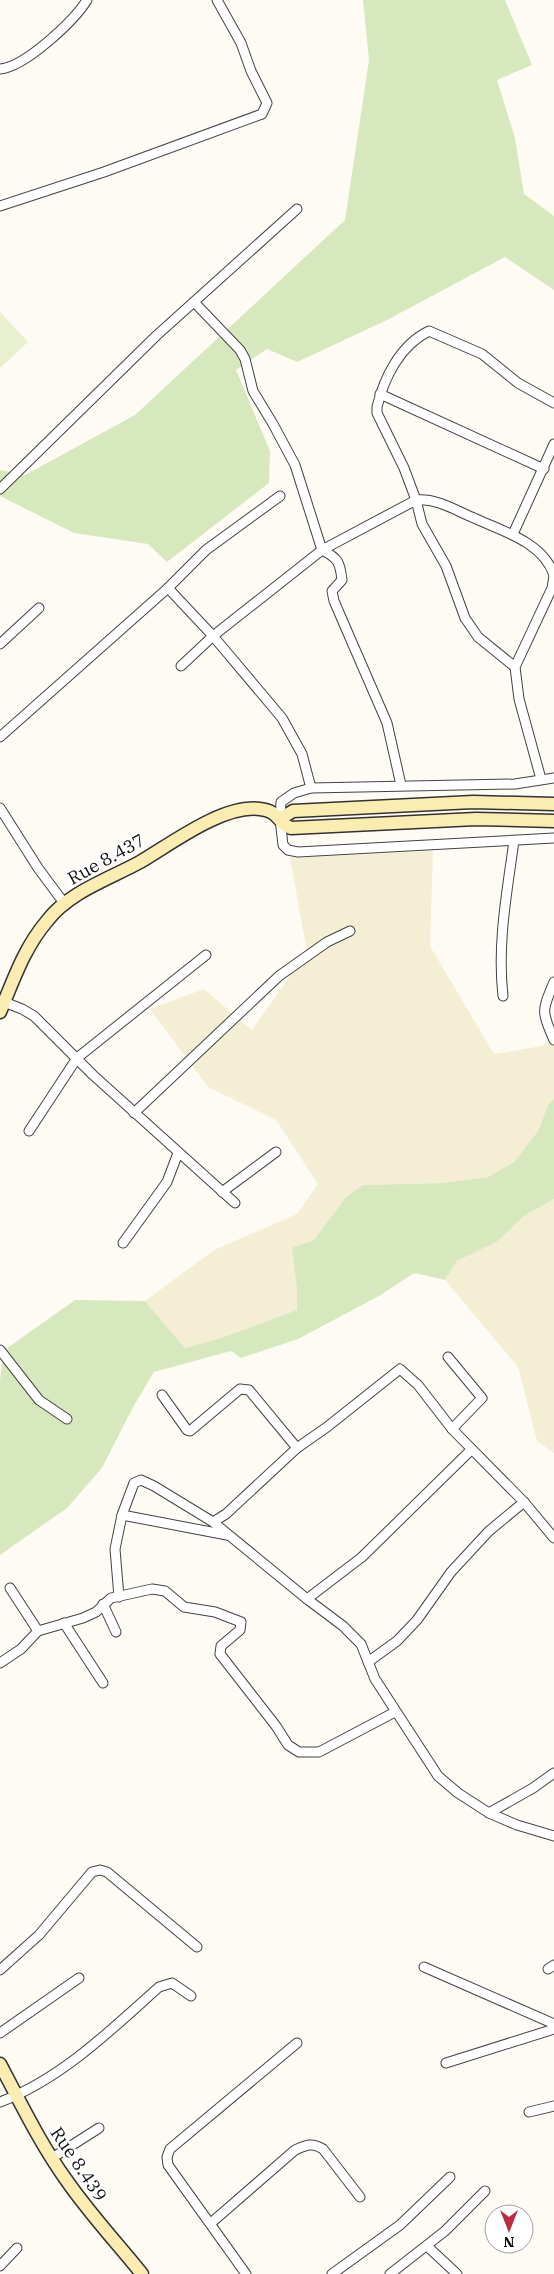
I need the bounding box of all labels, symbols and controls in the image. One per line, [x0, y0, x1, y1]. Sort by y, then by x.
street label: Rue 8.437 [63, 828, 149, 890]
street label: Rue 8.439 [46, 2122, 112, 2206]
north arrow [484, 2204, 534, 2254]
text: N [503, 2233, 515, 2251]

